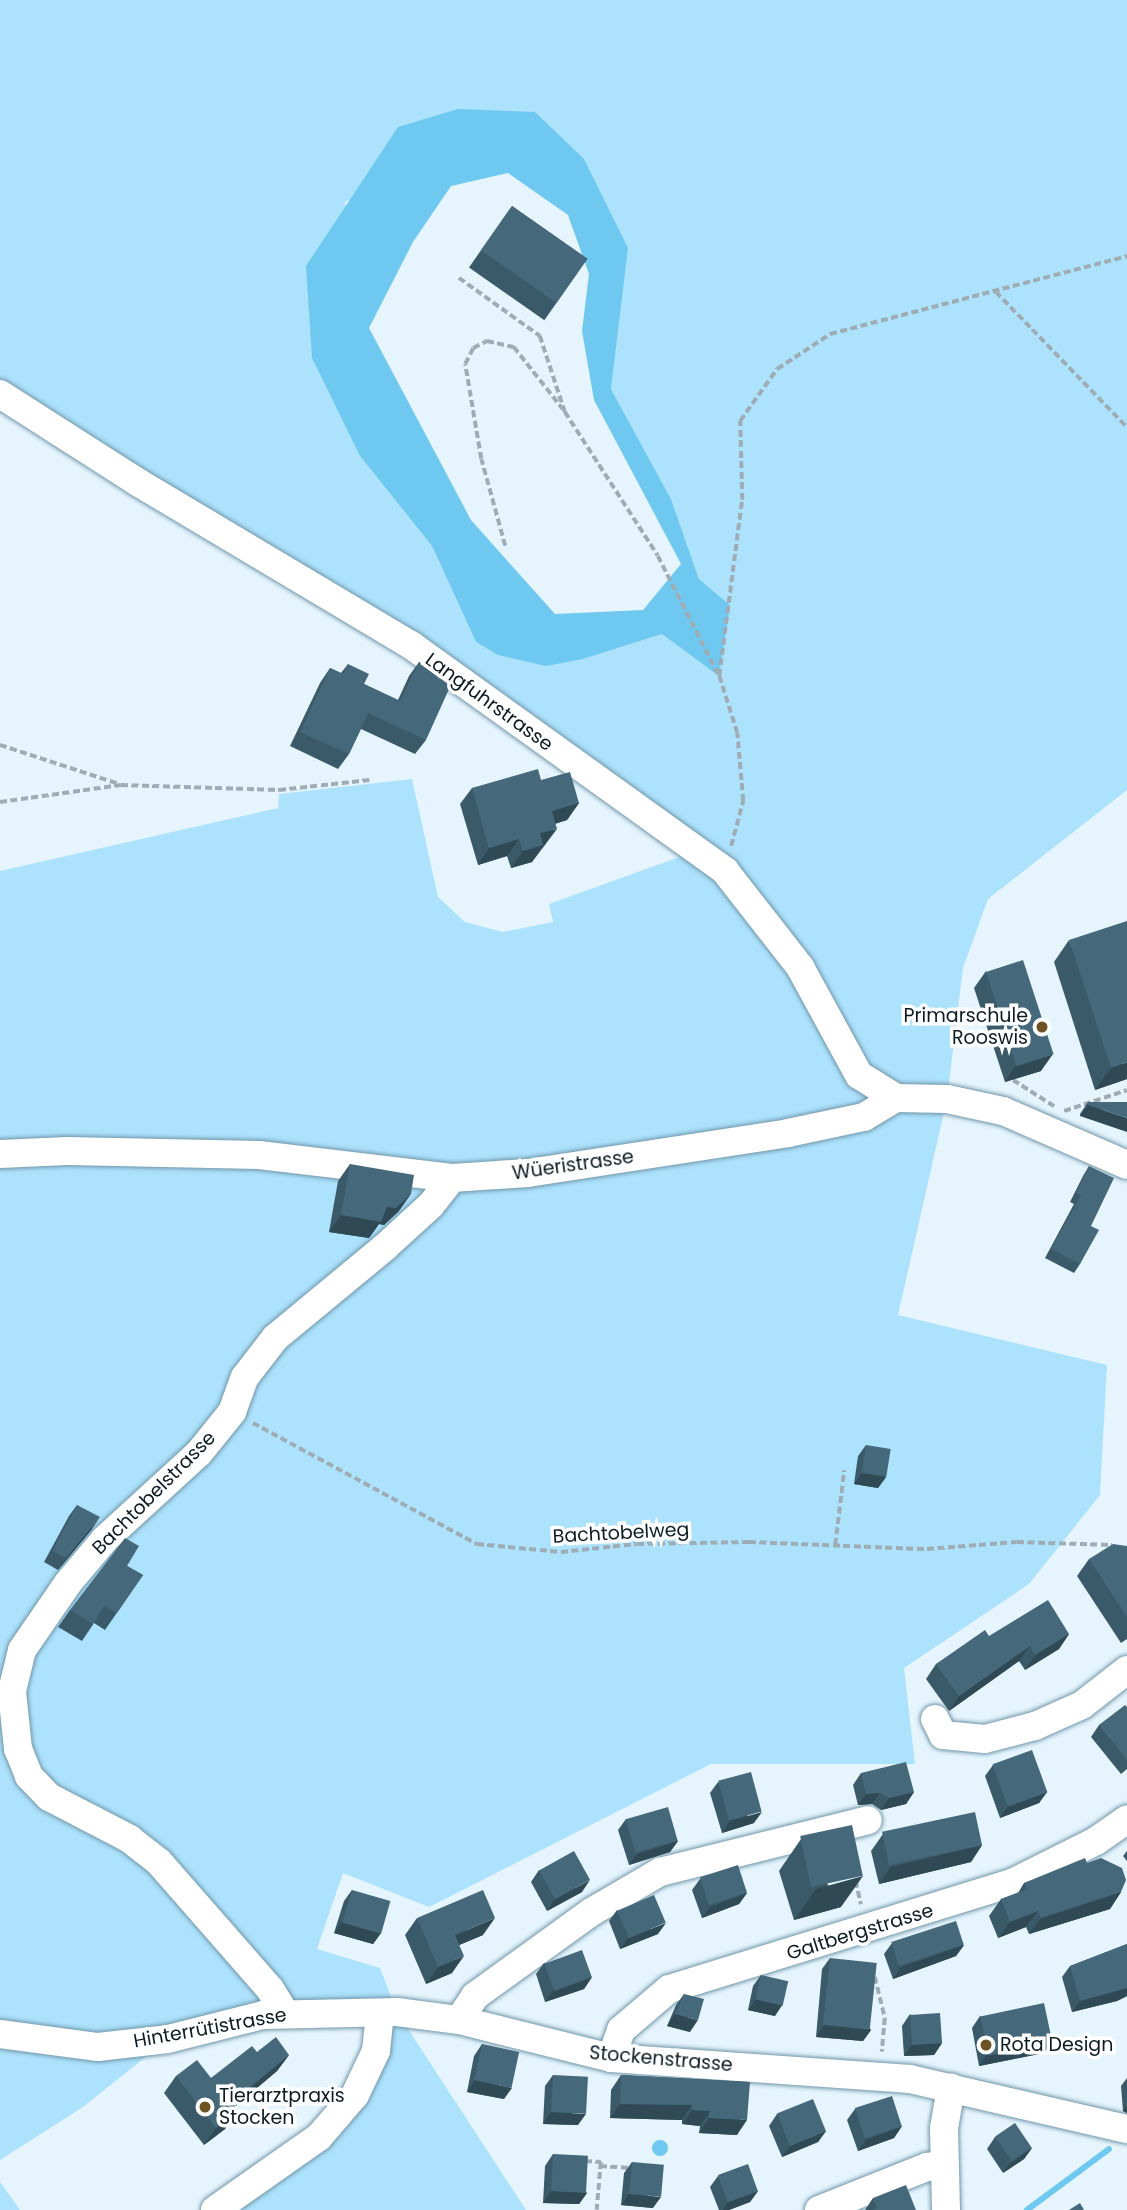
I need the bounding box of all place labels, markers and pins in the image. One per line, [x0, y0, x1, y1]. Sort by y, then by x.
place label: Primarschule Rooswis [904, 1005, 1028, 1049]
marker: Primarschule Rooswis [1034, 1019, 1050, 1035]
place label: Rota Design [1000, 2034, 1113, 2056]
marker: Rota Design [978, 2037, 994, 2053]
place label: Tierarztpraxis Stocken [219, 2085, 345, 2129]
marker: Tierarztpraxis Stocken [197, 2099, 213, 2115]

